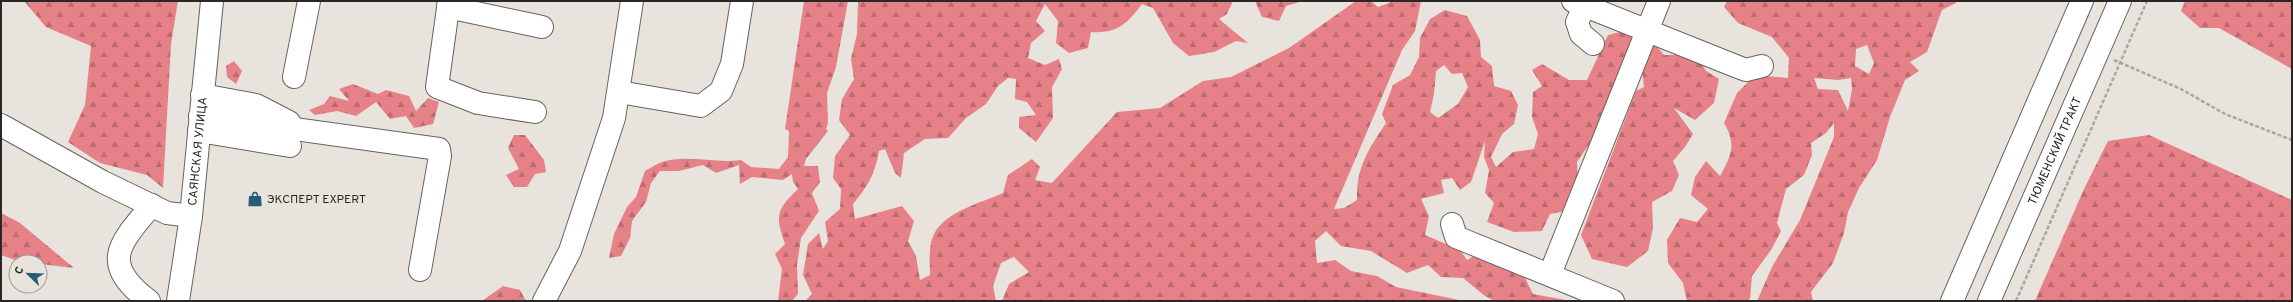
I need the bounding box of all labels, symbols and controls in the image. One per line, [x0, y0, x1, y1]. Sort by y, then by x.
street label: ТЮМЕНСКИЙ ТРАКТ [2025, 95, 2086, 208]
street label: САЯНСКАЯ УЛИЦА [185, 96, 212, 207]
shop icon: ЭКСПЕРТ EXPERT [246, 190, 264, 208]
place label: ЭКСПЕРТ EXPERT [267, 192, 366, 208]
north arrow [8, 254, 48, 294]
text: С [12, 265, 28, 276]

